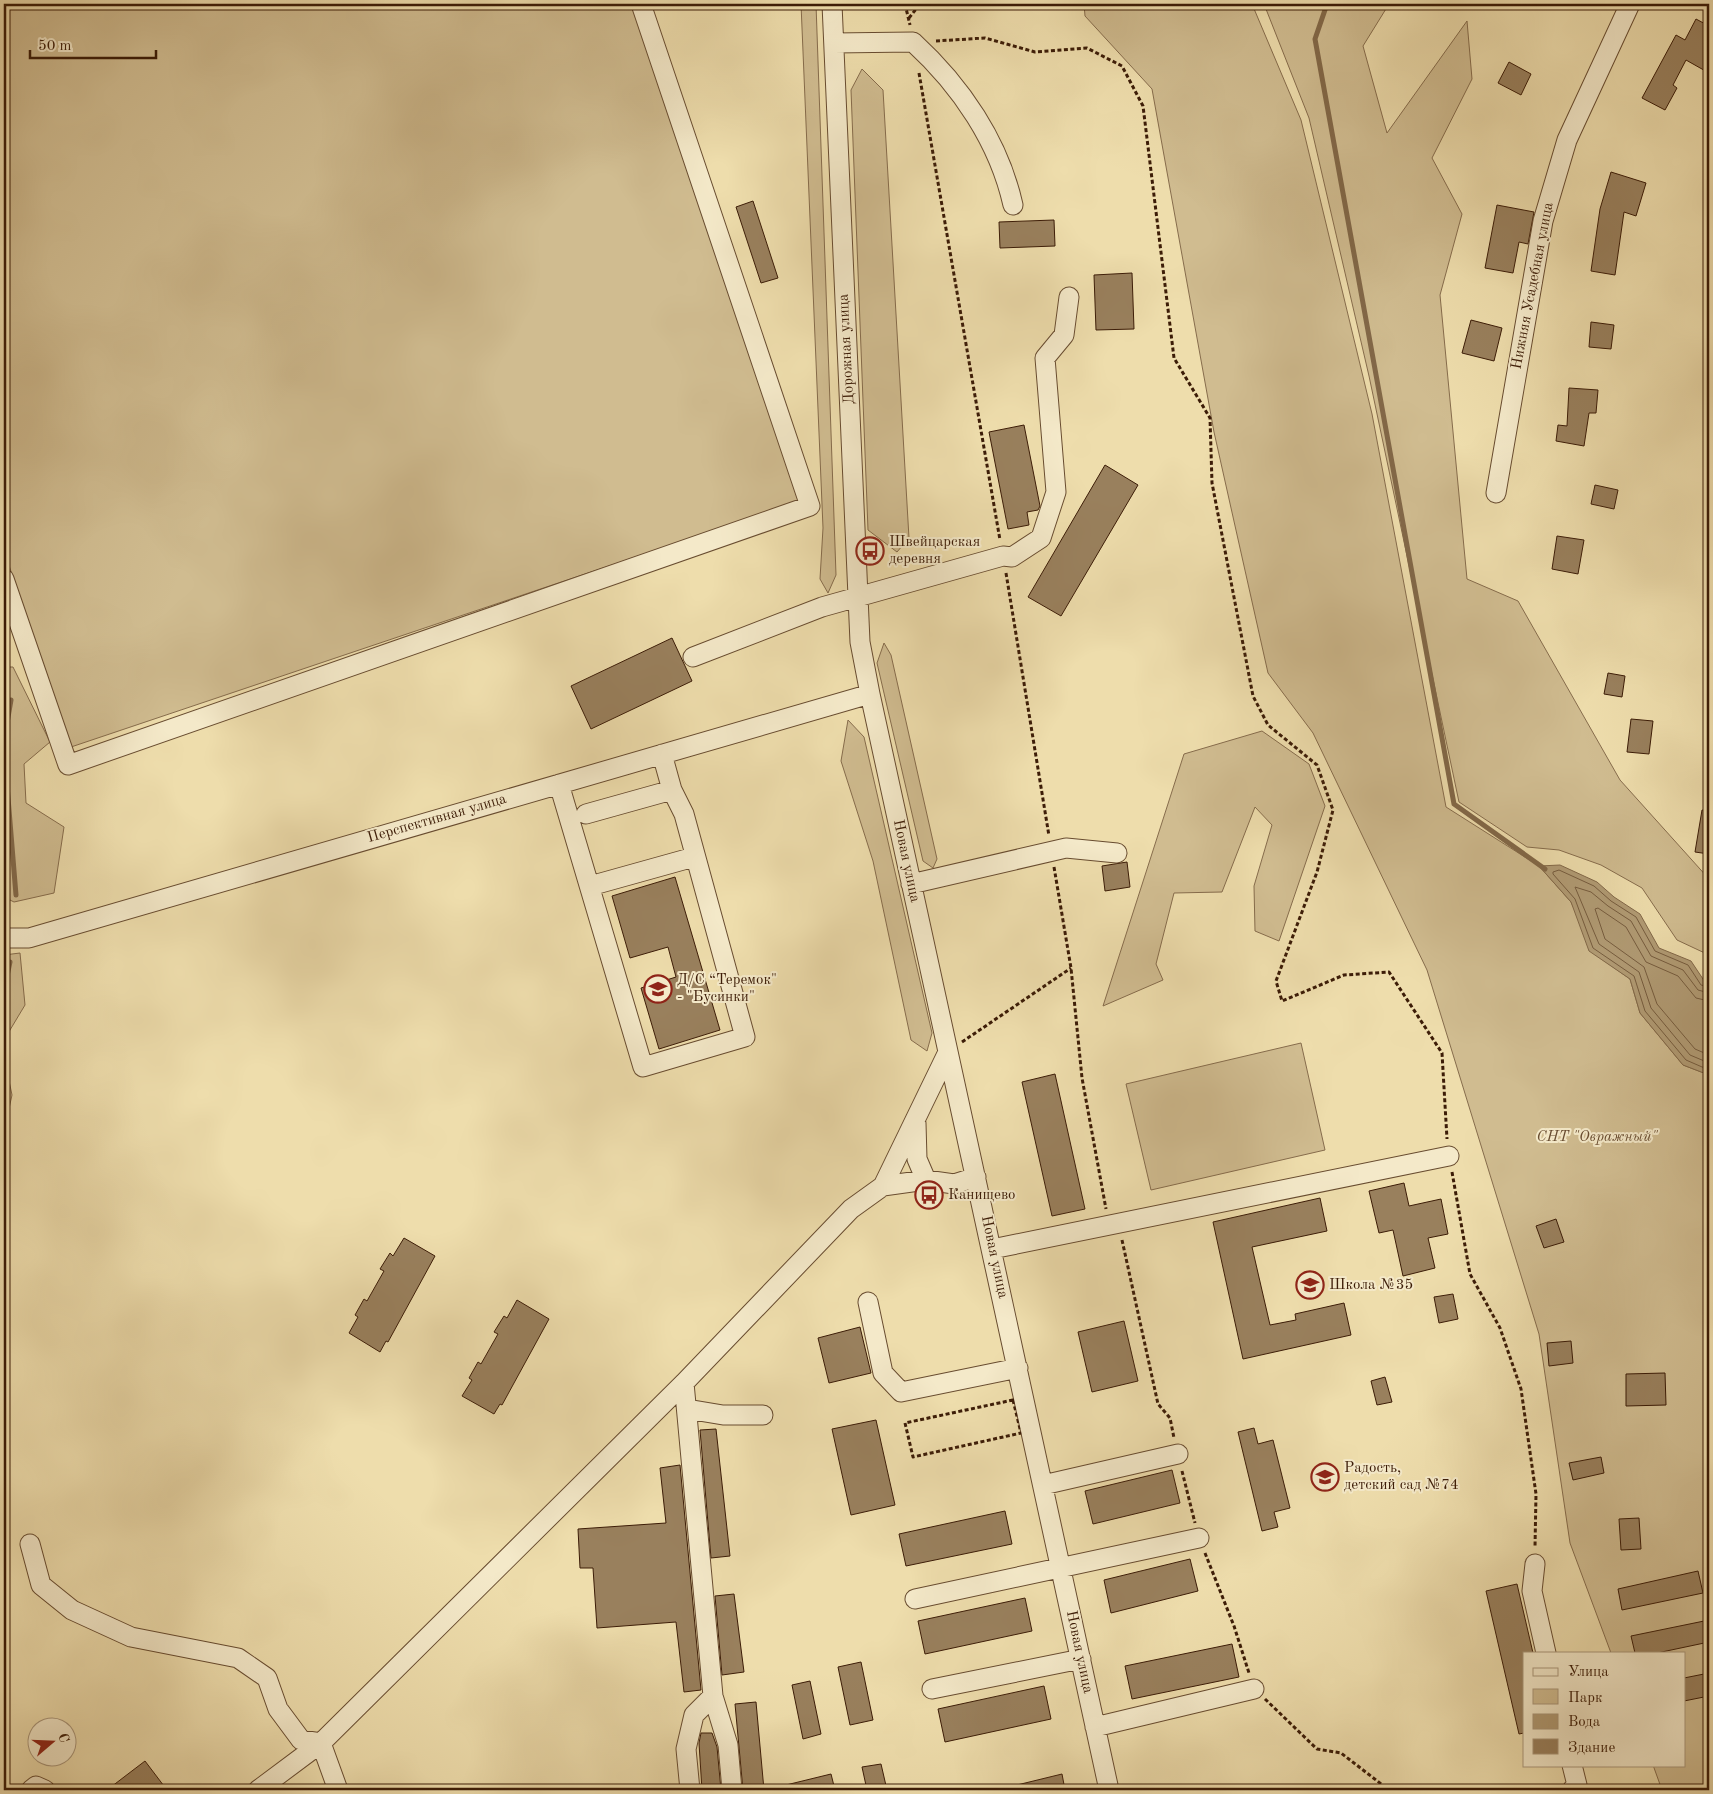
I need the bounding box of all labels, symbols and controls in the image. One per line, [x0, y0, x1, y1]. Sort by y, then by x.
scale bar [30, 28, 156, 60]
text: 50 m [38, 39, 72, 54]
street label: Нижняя Усадебная улица [1509, 201, 1557, 371]
street label: Дорожная улица [837, 293, 857, 405]
place label: Швейцарская деревня [889, 535, 981, 567]
bus stop icon: Швейцарская деревня [855, 536, 885, 566]
street label: Перспективная улица [366, 792, 509, 846]
street label: Новая улица [890, 818, 922, 904]
place label: Д/С “Теремок" - "Бусинки" [677, 973, 777, 1005]
school or university icon: Д/С “Теремок" - "Бусинки" [643, 974, 673, 1004]
park label: СНТ "Овражный" [1536, 1130, 1659, 1145]
bus stop icon: Канищево [914, 1180, 944, 1210]
place label: Канищево [948, 1188, 1016, 1203]
street label: Новая улица [978, 1214, 1010, 1300]
school or university icon: Школа №35 [1295, 1270, 1325, 1300]
place label: Школа №35 [1329, 1278, 1413, 1293]
place label: Радость, детский сад №74 [1344, 1461, 1459, 1493]
school or university icon: Радость, детский сад №74 [1310, 1462, 1340, 1492]
street label: Новая улица [1063, 1609, 1095, 1695]
legend [1523, 1652, 1686, 1766]
text: Улица [1568, 1665, 1609, 1680]
text: Парк [1568, 1691, 1603, 1706]
text: Вода [1568, 1715, 1601, 1730]
north arrow [28, 1716, 78, 1766]
text: С [55, 1731, 71, 1745]
text: Здание [1568, 1741, 1615, 1756]

